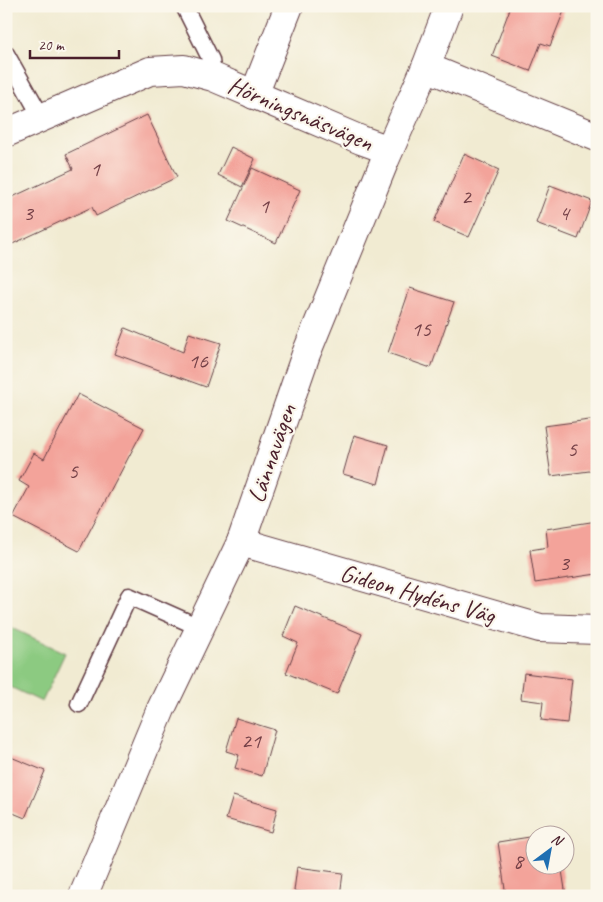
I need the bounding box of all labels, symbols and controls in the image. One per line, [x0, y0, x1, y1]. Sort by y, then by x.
scale bar [30, 28, 119, 60]
text: 20 m [38, 36, 65, 55]
street label: Hörningsnäsvägen [223, 69, 379, 159]
house number: 1 [90, 155, 101, 183]
house number: 2 [461, 183, 473, 211]
house number: 1 [259, 192, 270, 220]
house number: 3 [23, 199, 35, 227]
house number: 4 [559, 199, 571, 227]
house number: 15 [411, 315, 432, 343]
house number: 16 [188, 347, 209, 375]
street label: Lännavägen [240, 399, 304, 507]
house number: 5 [567, 435, 578, 463]
house number: 5 [68, 457, 79, 485]
house number: 3 [559, 549, 571, 577]
street label: Gideon Hydéns Väg [337, 557, 500, 632]
house number: 21 [241, 727, 262, 755]
north arrow [526, 824, 576, 874]
text: N [548, 830, 567, 850]
house number: 8 [513, 847, 525, 875]

